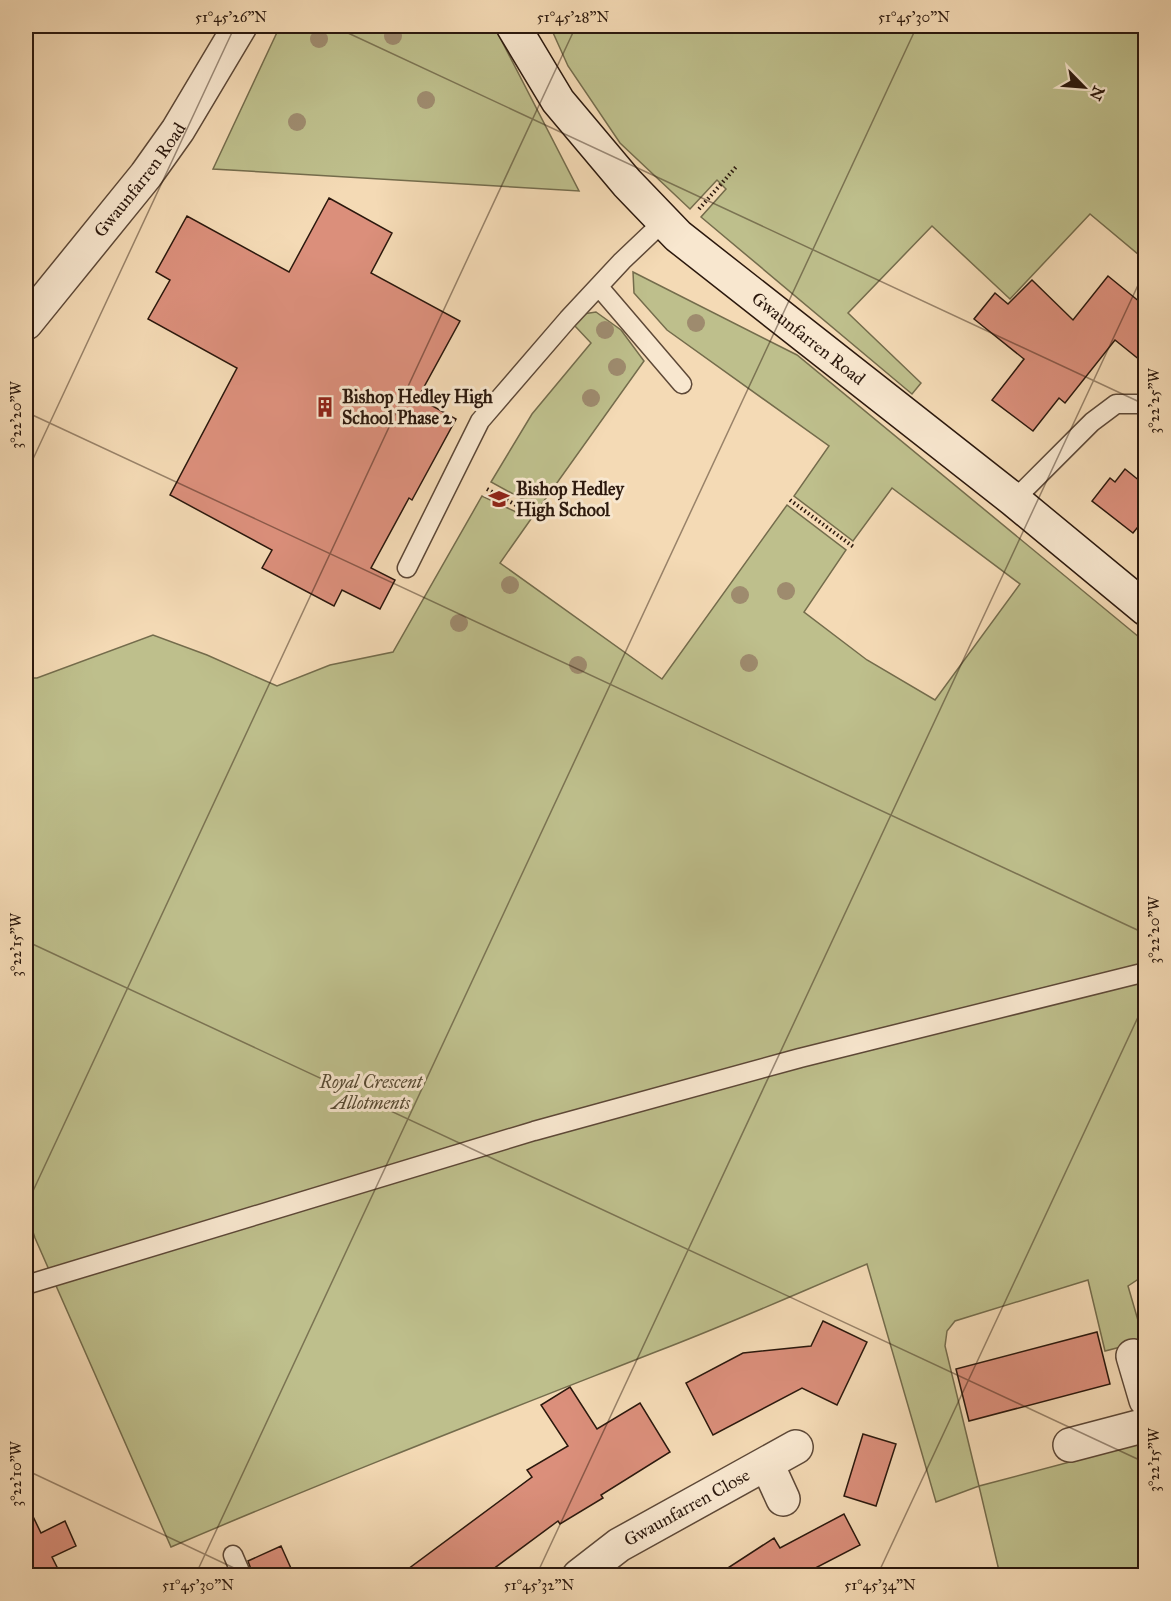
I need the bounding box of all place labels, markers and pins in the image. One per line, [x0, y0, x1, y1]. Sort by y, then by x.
place label: Bishop Hedley High School Phase 2 [342, 386, 494, 429]
building icon: Bishop Hedley High School Phase 2 [313, 395, 337, 419]
place label: Bishop Hedley High School [516, 478, 625, 522]
school or university icon: Bishop Hedley High School [487, 487, 511, 511]

